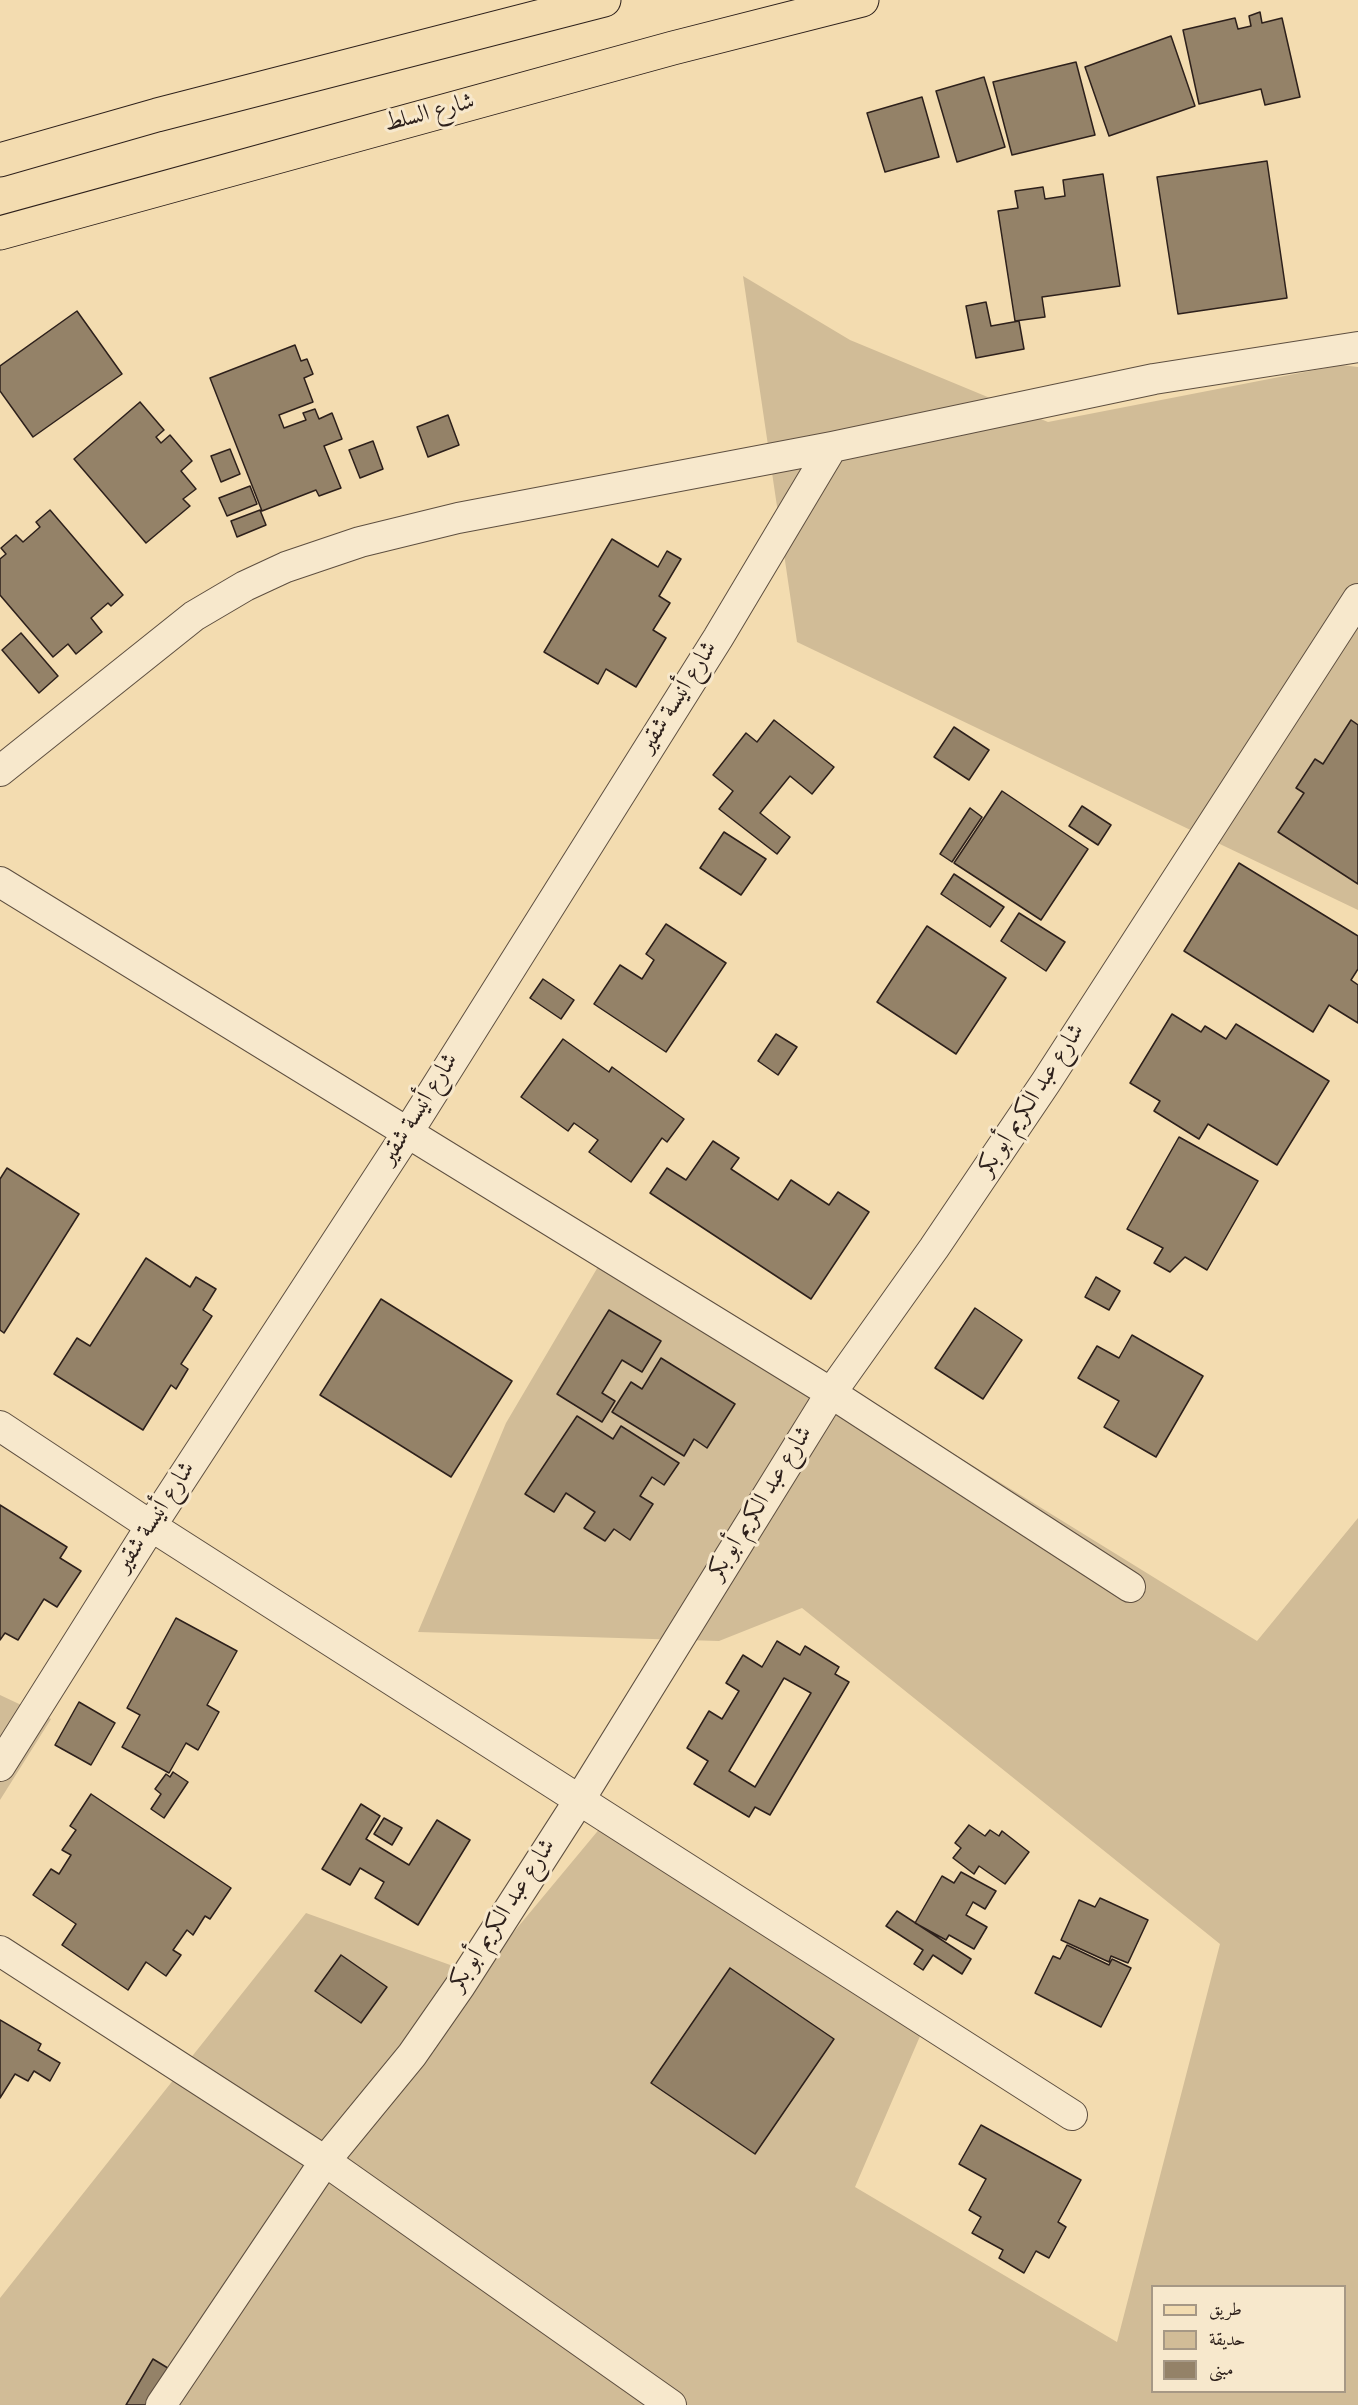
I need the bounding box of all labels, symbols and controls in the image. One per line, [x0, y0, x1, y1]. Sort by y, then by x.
street label: شارع السلط [382, 89, 478, 141]
street label: شارع أنيسة شقير [634, 637, 726, 759]
street label: شارع عبد الكريم أبو بكر [973, 1020, 1093, 1182]
street label: شارع أنيسة شقير [375, 1049, 467, 1171]
street label: شارع عبد الكريم أبو بكر [703, 1422, 821, 1586]
street label: شارع أنيسة شقير [111, 1457, 203, 1579]
street label: شارع عبد الكريم أبو بكر [444, 1835, 564, 1997]
legend [1151, 2285, 1346, 2393]
text: طريق [1209, 2298, 1242, 2324]
text: حديقة [1209, 2328, 1245, 2354]
text: مبنى [1209, 2358, 1234, 2384]

